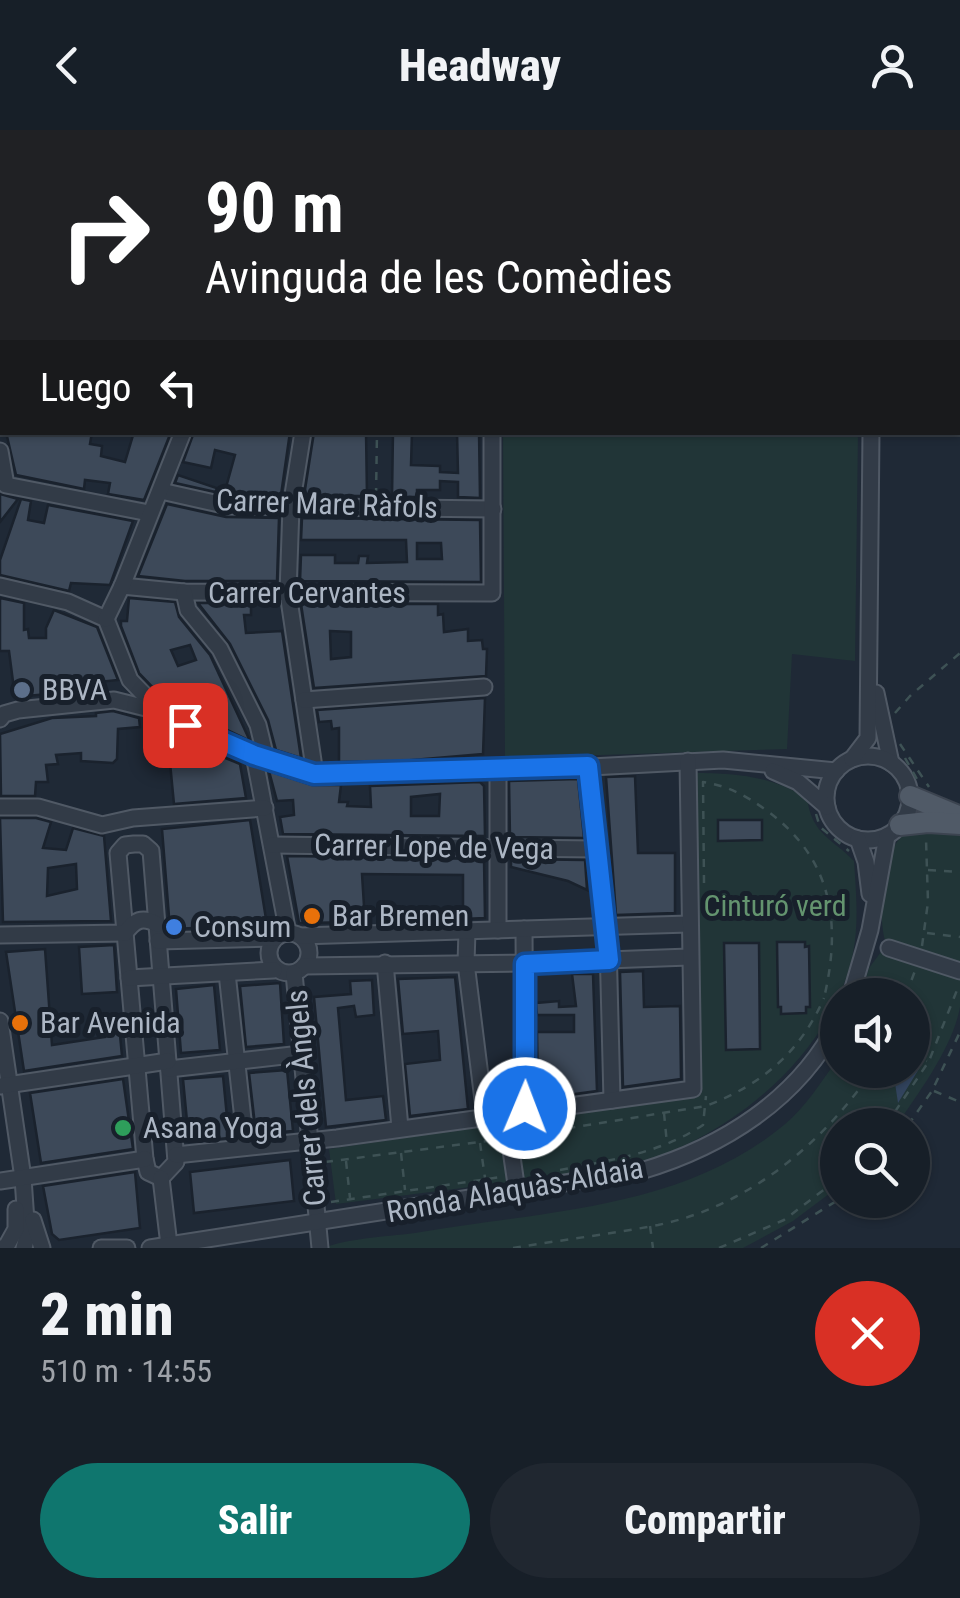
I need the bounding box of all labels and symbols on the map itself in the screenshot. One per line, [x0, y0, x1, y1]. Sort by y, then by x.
street label: Carrer Mare Ràfols [216, 482, 438, 525]
street label: Carrer Cervantes [208, 575, 406, 610]
place label: BBVA [42, 672, 107, 707]
marker: BBVA [11, 679, 33, 701]
pin [143, 683, 228, 768]
street label: Carrer Lope de Vega [314, 827, 554, 866]
park label: Cinturó verd [703, 888, 847, 923]
place label: Bar Bremen [332, 898, 469, 933]
marker: Bar Bremen [301, 905, 323, 927]
place label: Consum [194, 909, 291, 944]
marker: Consum [163, 916, 185, 938]
street label: Carrer dels Àngels [279, 988, 332, 1208]
place label: Bar Avenida [40, 1005, 181, 1040]
marker: Bar Avenida [9, 1012, 31, 1034]
position arrow [473, 1056, 577, 1160]
place label: Asana Yoga [143, 1110, 283, 1145]
marker: Asana Yoga [112, 1117, 134, 1139]
street label: Ronda Alaquàs-Aldaia [384, 1150, 646, 1229]

